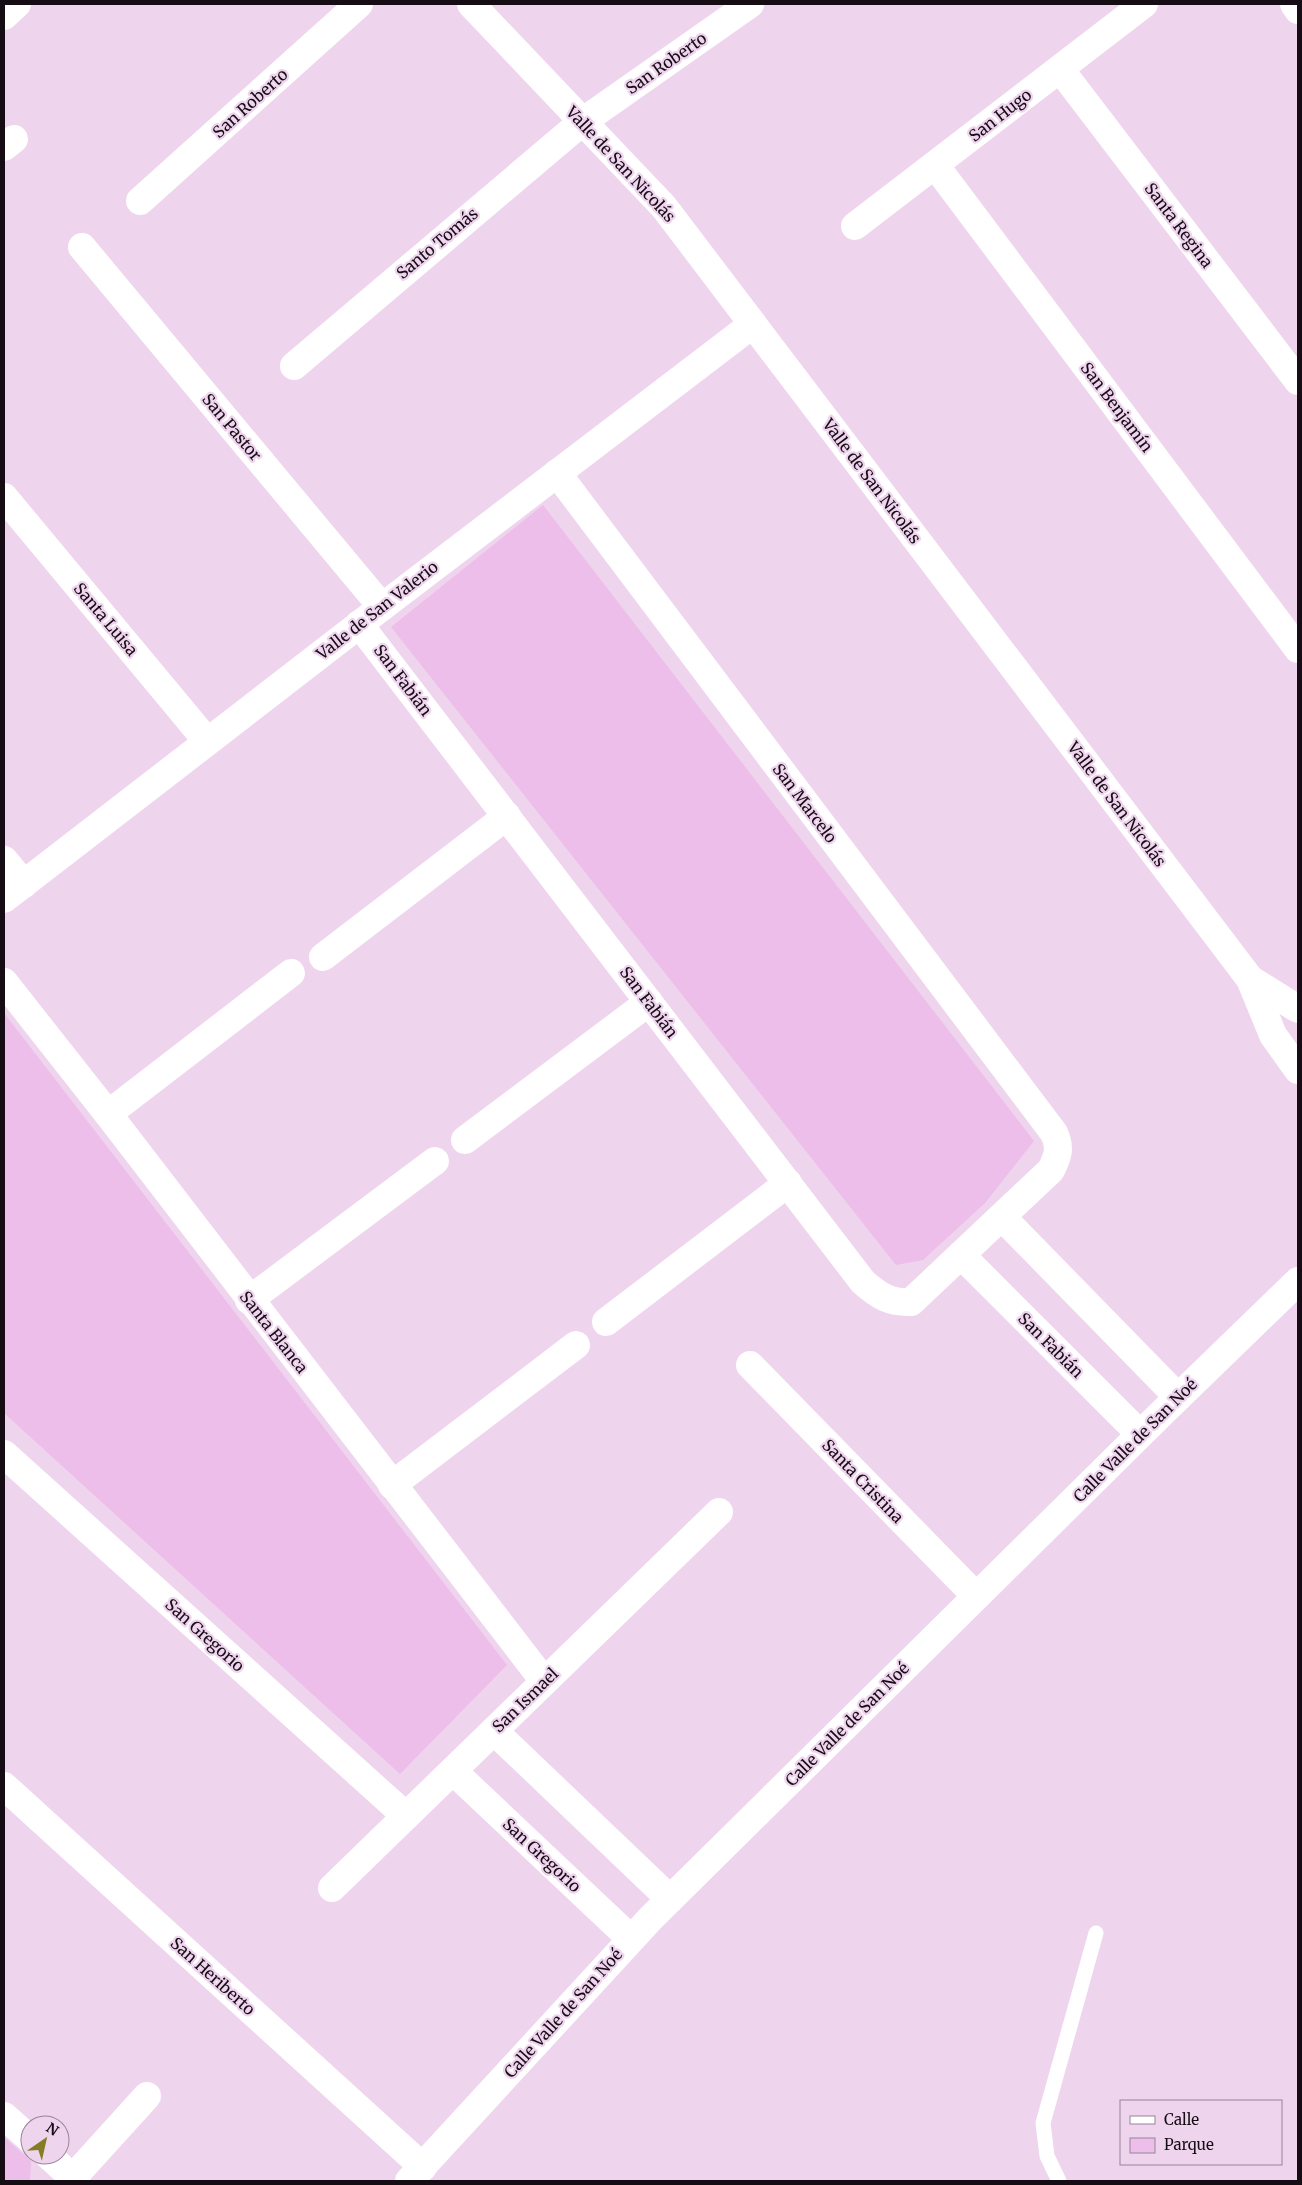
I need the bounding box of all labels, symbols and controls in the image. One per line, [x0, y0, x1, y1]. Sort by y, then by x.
street label: San Roberto [622, 28, 710, 98]
street label: San Roberto [208, 64, 292, 142]
street label: San Hugo [965, 84, 1035, 146]
street label: Valle de San Nicolás [561, 101, 680, 226]
street label: Santa Regina [1141, 179, 1218, 272]
street label: Santo Tomás [392, 203, 482, 283]
street label: San Benjamín [1077, 358, 1158, 456]
street label: San Pastor [198, 389, 266, 465]
street label: Valle de San Nicolás [818, 414, 926, 547]
street label: Valle de San Valerio [311, 556, 442, 664]
street label: Santa Luisa [70, 578, 143, 660]
street label: San Fabián [370, 640, 437, 720]
street label: Valle de San Nicolás [1063, 737, 1171, 870]
street label: San Marcelo [769, 759, 841, 847]
street label: San Fabián [616, 962, 683, 1042]
street label: Santa Blanca [236, 1287, 313, 1377]
street label: San Fabián [1014, 1308, 1088, 1382]
street label: Calle Valle de San Noé [1069, 1374, 1201, 1506]
street label: Santa Cristina [818, 1435, 908, 1527]
street label: San Gregorio [161, 1594, 249, 1676]
street label: Calle Valle de San Noé [781, 1658, 913, 1790]
street label: San Ismael [488, 1664, 562, 1736]
street label: San Gregorio [499, 1814, 585, 1896]
street label: San Heriberto [167, 1933, 259, 2019]
street label: Calle Valle de San Noé [500, 1944, 626, 2082]
legend [1120, 2100, 1282, 2165]
text: Calle [1164, 2110, 1199, 2129]
north arrow [20, 2115, 70, 2165]
text: N [43, 2119, 62, 2140]
text: Parque [1164, 2135, 1214, 2154]

